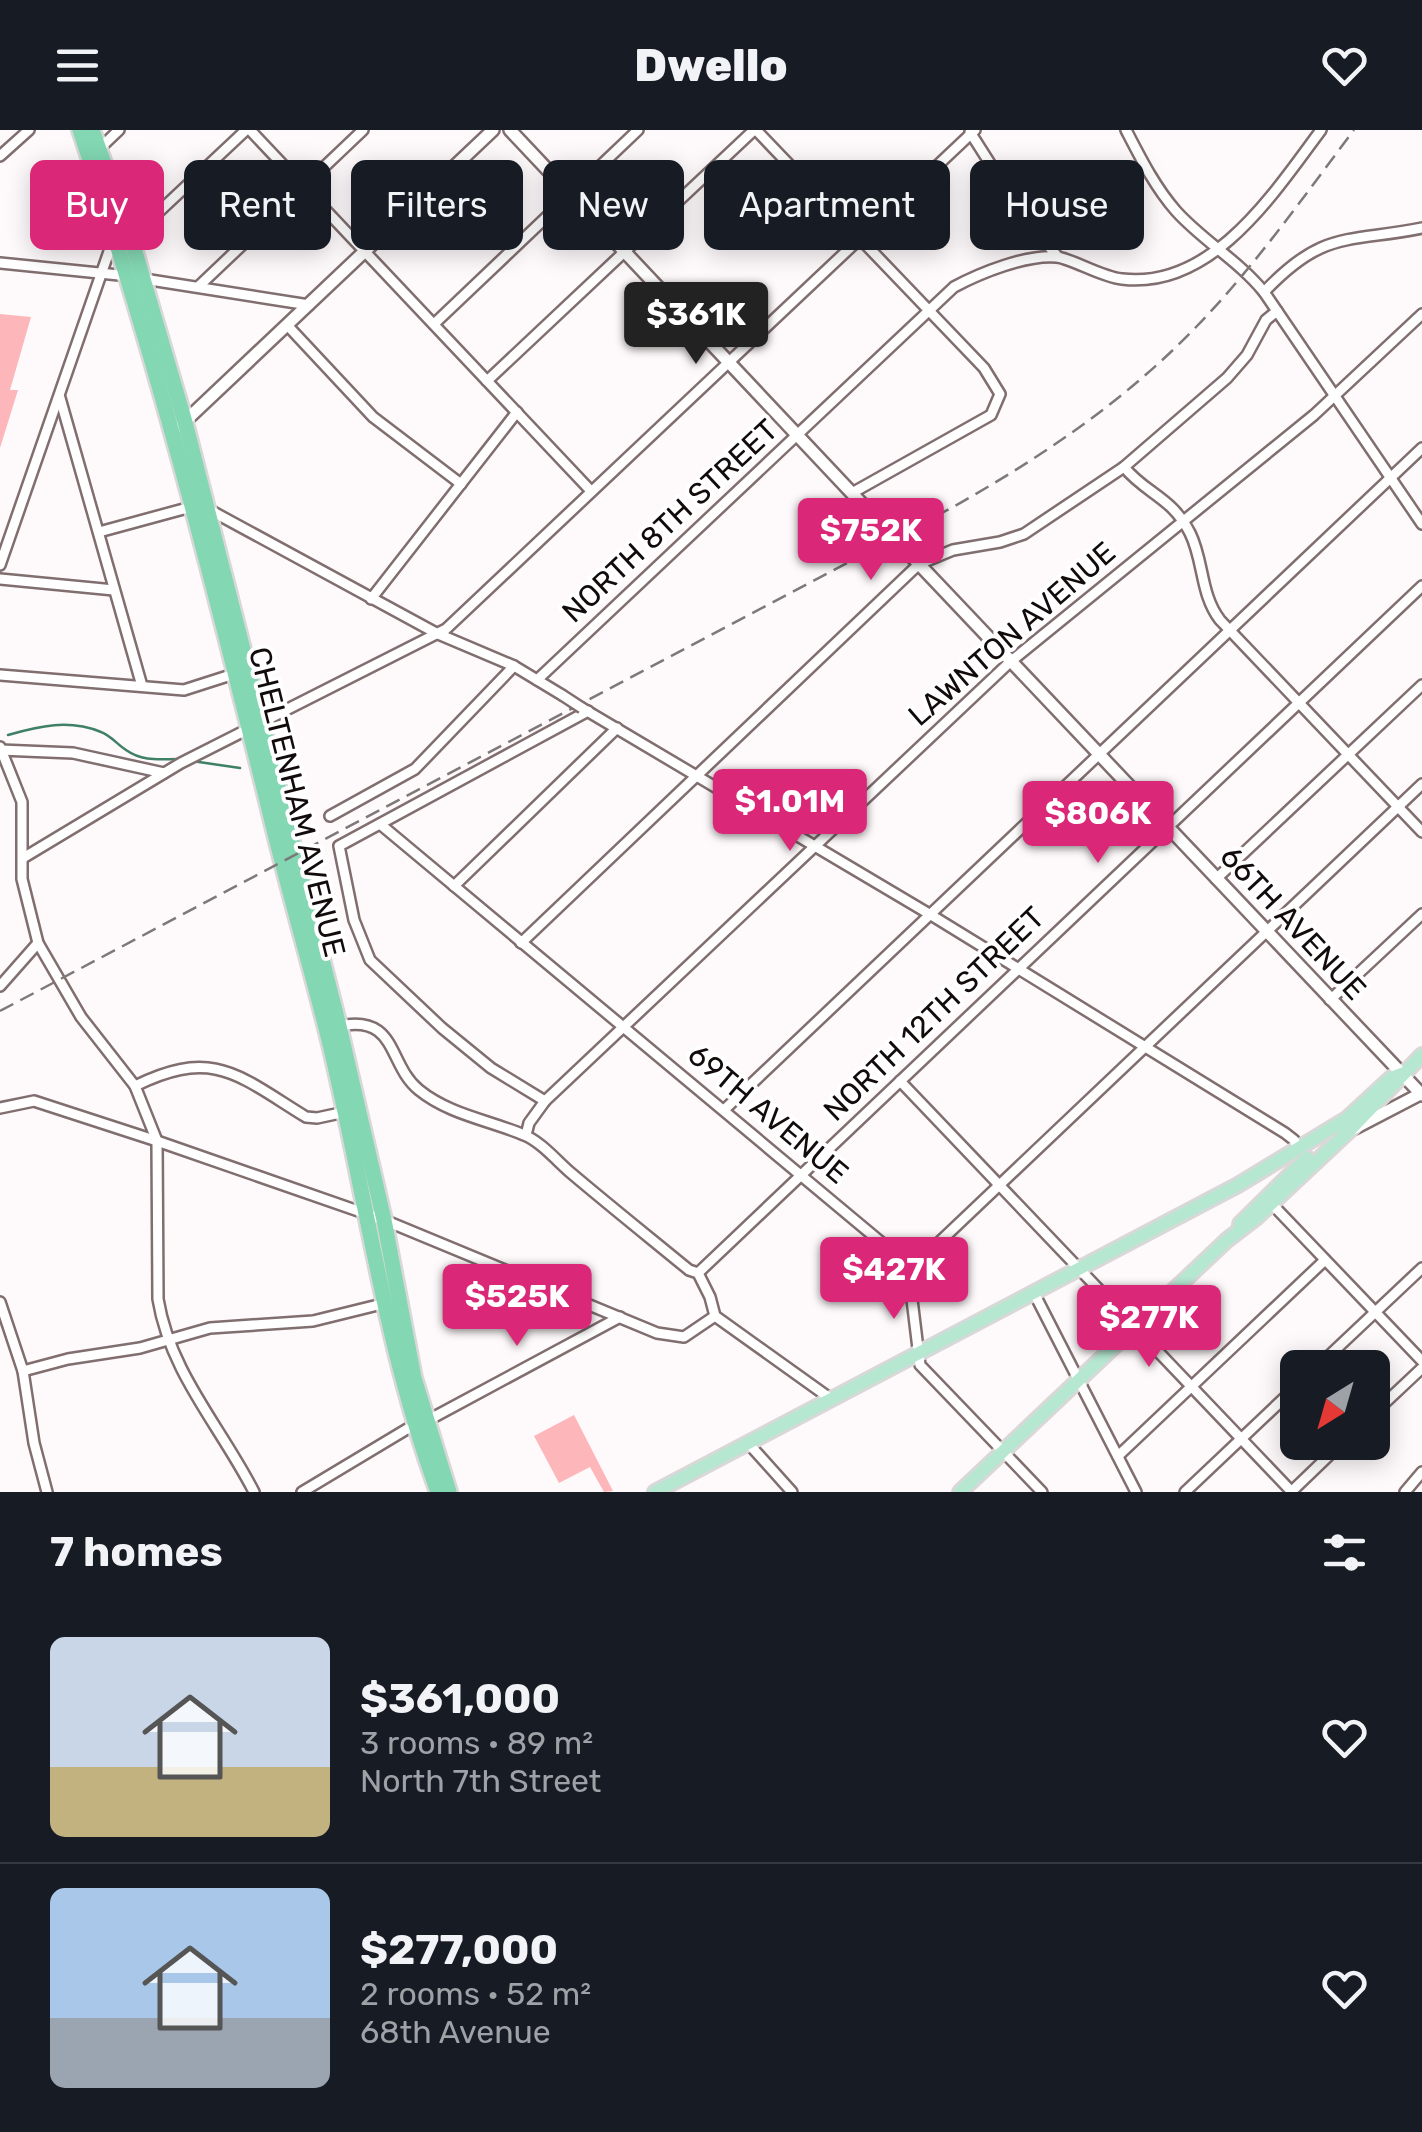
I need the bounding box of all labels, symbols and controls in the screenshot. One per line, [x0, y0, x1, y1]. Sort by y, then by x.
icon: menu [50, 38, 105, 93]
icon: heart [1317, 38, 1372, 93]
text: Dwello [634, 39, 788, 92]
chip: Buy [30, 160, 164, 250]
chip: Rent [184, 160, 331, 250]
chip: Filters [351, 160, 523, 250]
chip: New [543, 160, 684, 250]
chip: Apartment [704, 160, 950, 250]
chip: House [970, 160, 1144, 250]
pin: $361K [626, 282, 766, 367]
text: $361K [646, 295, 746, 333]
street label: NORTH 8TH STREET [555, 412, 785, 630]
pin: $752K [801, 498, 941, 583]
text: $752K [820, 511, 922, 549]
street label: LAWNTON AVENUE [901, 534, 1123, 734]
street label: CHELTENHAM AVENUE [241, 643, 353, 961]
pin: $1.01M [709, 769, 871, 854]
pin: $806K [1028, 781, 1168, 866]
text: $1.01M [735, 782, 845, 820]
text: $806K [1045, 794, 1151, 832]
street label: 66TH AVENUE [1213, 839, 1373, 1007]
street label: NORTH 12TH STREET [816, 899, 1052, 1129]
street label: 69TH AVENUE [681, 1037, 855, 1191]
pin: $427K [824, 1237, 964, 1322]
text: $427K [842, 1250, 946, 1288]
pin: $525K [447, 1264, 587, 1349]
text: $525K [465, 1277, 569, 1315]
pin: $277K [1079, 1285, 1219, 1370]
text: $277K [1099, 1298, 1199, 1336]
north arrow [1280, 1350, 1390, 1460]
map controls [1280, 1350, 1390, 1460]
icon: filters [1317, 1525, 1372, 1580]
text: 7 homes [50, 1527, 223, 1577]
text: $361,000 [360, 1674, 560, 1724]
icon: home [130, 1677, 250, 1797]
icon: heart [1317, 1710, 1372, 1765]
text: 3 rooms · 89 m² [360, 1724, 593, 1762]
text: North 7th Street [360, 1762, 601, 1800]
text: $277,000 [360, 1925, 558, 1975]
icon: home [130, 1928, 250, 2048]
icon: heart [1317, 1961, 1372, 2016]
text: 2 rooms · 52 m² [360, 1975, 591, 2013]
text: 68th Avenue [360, 2013, 551, 2051]

